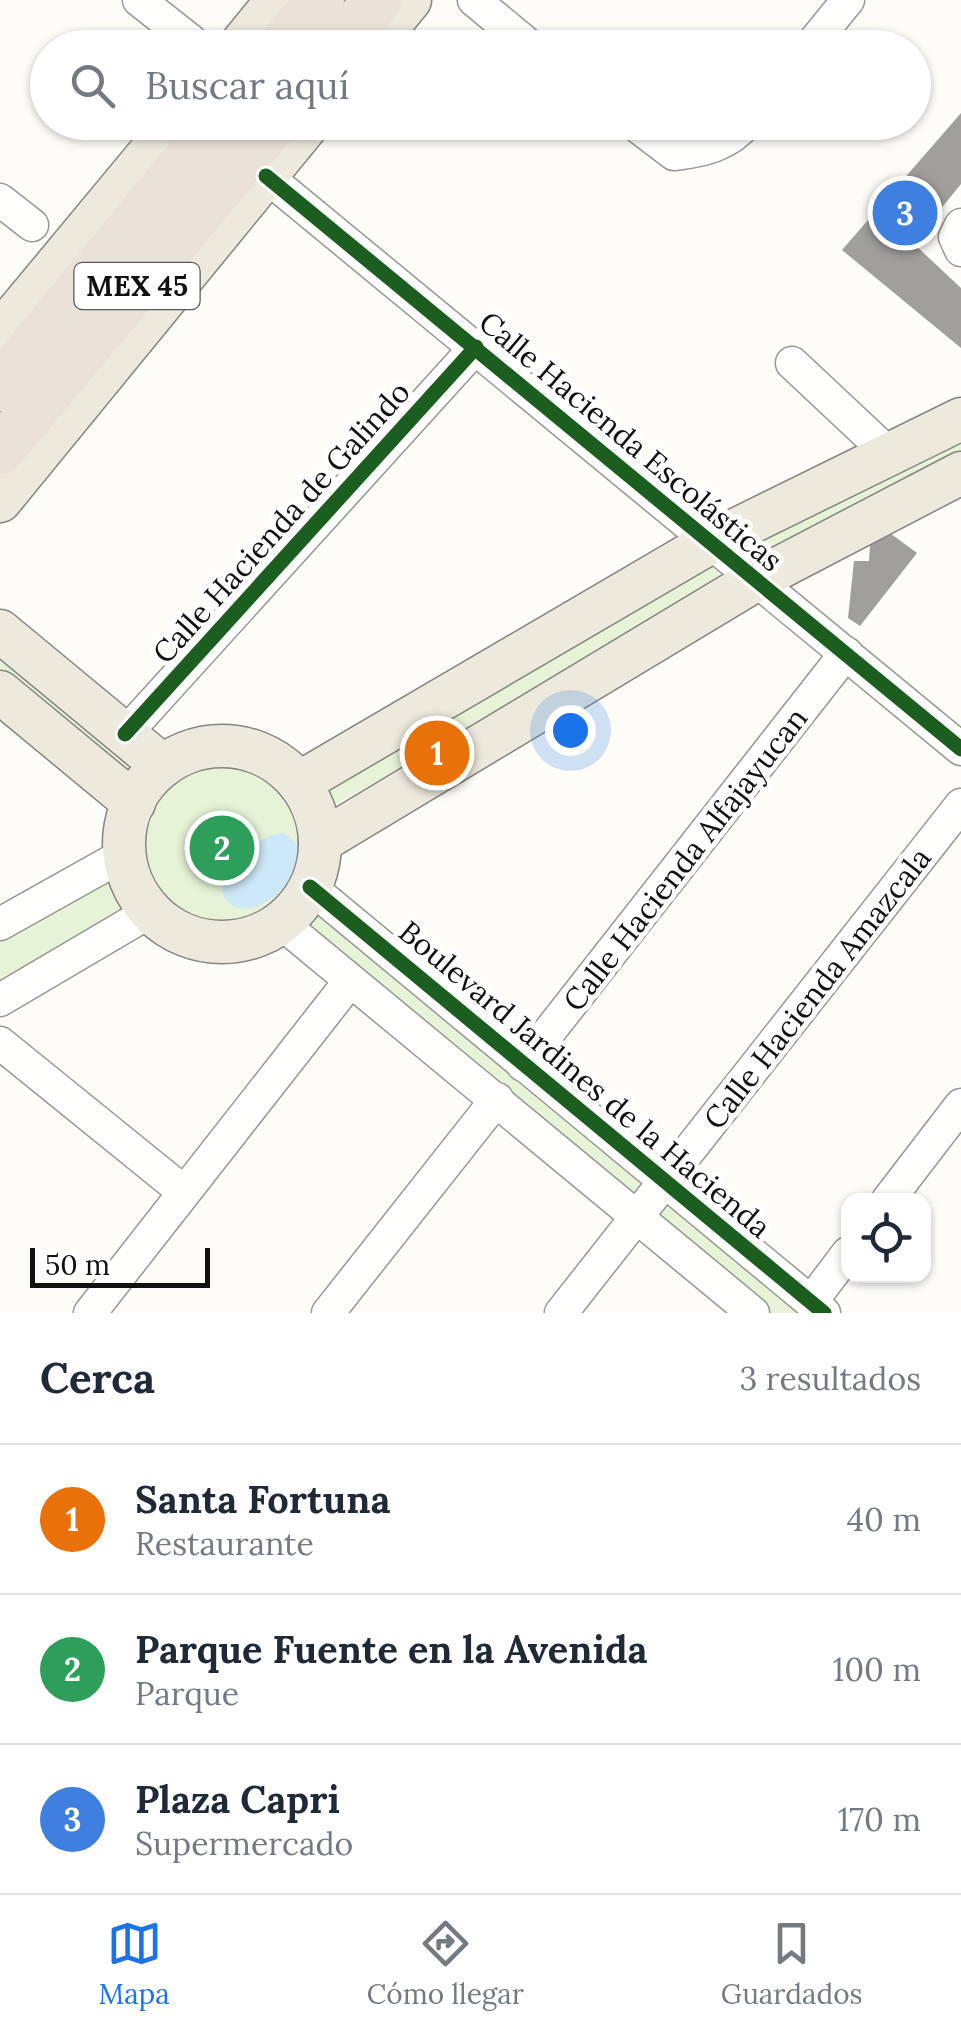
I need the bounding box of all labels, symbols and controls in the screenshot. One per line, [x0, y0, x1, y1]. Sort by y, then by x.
search box [30, 30, 931, 140]
icon: search [65, 58, 120, 113]
text: Buscar aquí [145, 61, 349, 109]
pin: 3 [872, 176, 938, 250]
road number: MEX 45 [74, 263, 200, 309]
street label: Calle Hacienda Escolásticas [472, 303, 790, 579]
street label: Calle Hacienda de Galindo [144, 373, 418, 671]
street label: Calle Hacienda Alfajayucan [555, 700, 816, 1019]
your location [545, 705, 596, 756]
pin: 1 [404, 716, 470, 790]
pin: 2 [190, 810, 254, 886]
street label: Calle Hacienda Amazcala [695, 840, 939, 1136]
street label: Boulevard Jardines de la Hacienda [391, 912, 779, 1246]
map controls [841, 1193, 931, 1283]
button: locate [841, 1193, 931, 1283]
scale bar [30, 1243, 210, 1288]
text: 50 m [45, 1247, 110, 1283]
text: Cerca [40, 1351, 155, 1405]
text: 3 resultados [740, 1358, 921, 1399]
text: Santa Fortuna [135, 1475, 390, 1523]
text: 1 [66, 1499, 79, 1540]
text: 40 m [847, 1499, 921, 1540]
text: Restaurante [135, 1523, 314, 1564]
text: Parque Fuente en la Avenida [135, 1625, 648, 1673]
text: 2 [64, 1649, 81, 1690]
text: 100 m [833, 1649, 921, 1690]
text: Parque [135, 1673, 239, 1714]
text: Plaza Capri [135, 1775, 340, 1823]
text: 3 [64, 1799, 81, 1840]
text: 170 m [838, 1799, 921, 1840]
text: Supermercado [135, 1823, 353, 1864]
tab: Mapa [98, 1916, 170, 2012]
tab: Cómo llegar [367, 1916, 524, 2012]
tab: Guardados [721, 1916, 863, 2012]

